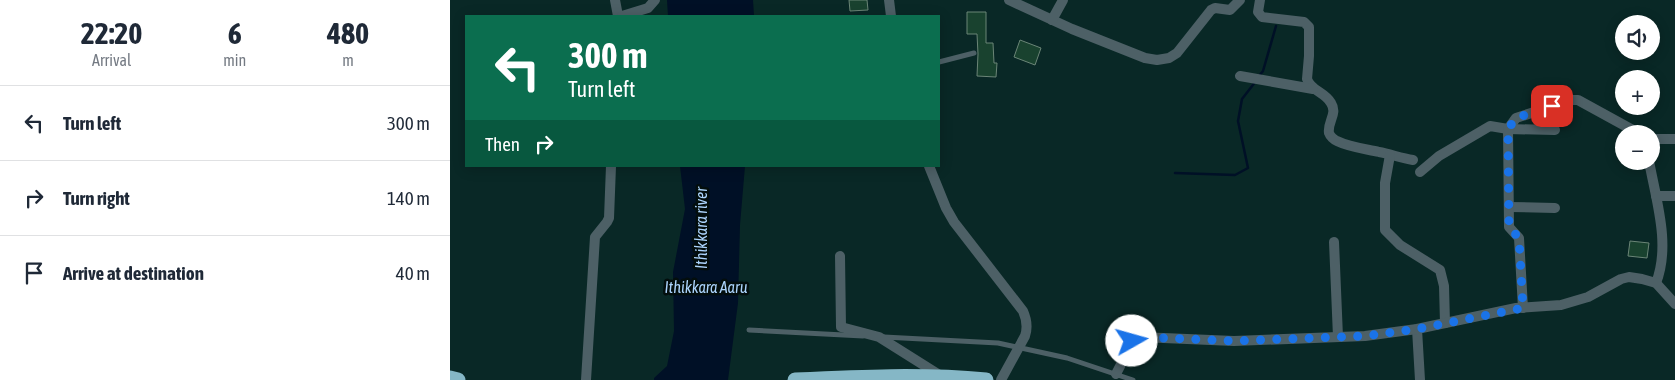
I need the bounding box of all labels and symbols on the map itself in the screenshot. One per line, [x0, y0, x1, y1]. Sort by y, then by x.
pin [1531, 85, 1573, 127]
water label: Ithikkara river [692, 186, 710, 269]
water label: Ithikkara Aaru [665, 278, 748, 296]
position arrow [1105, 314, 1157, 366]

